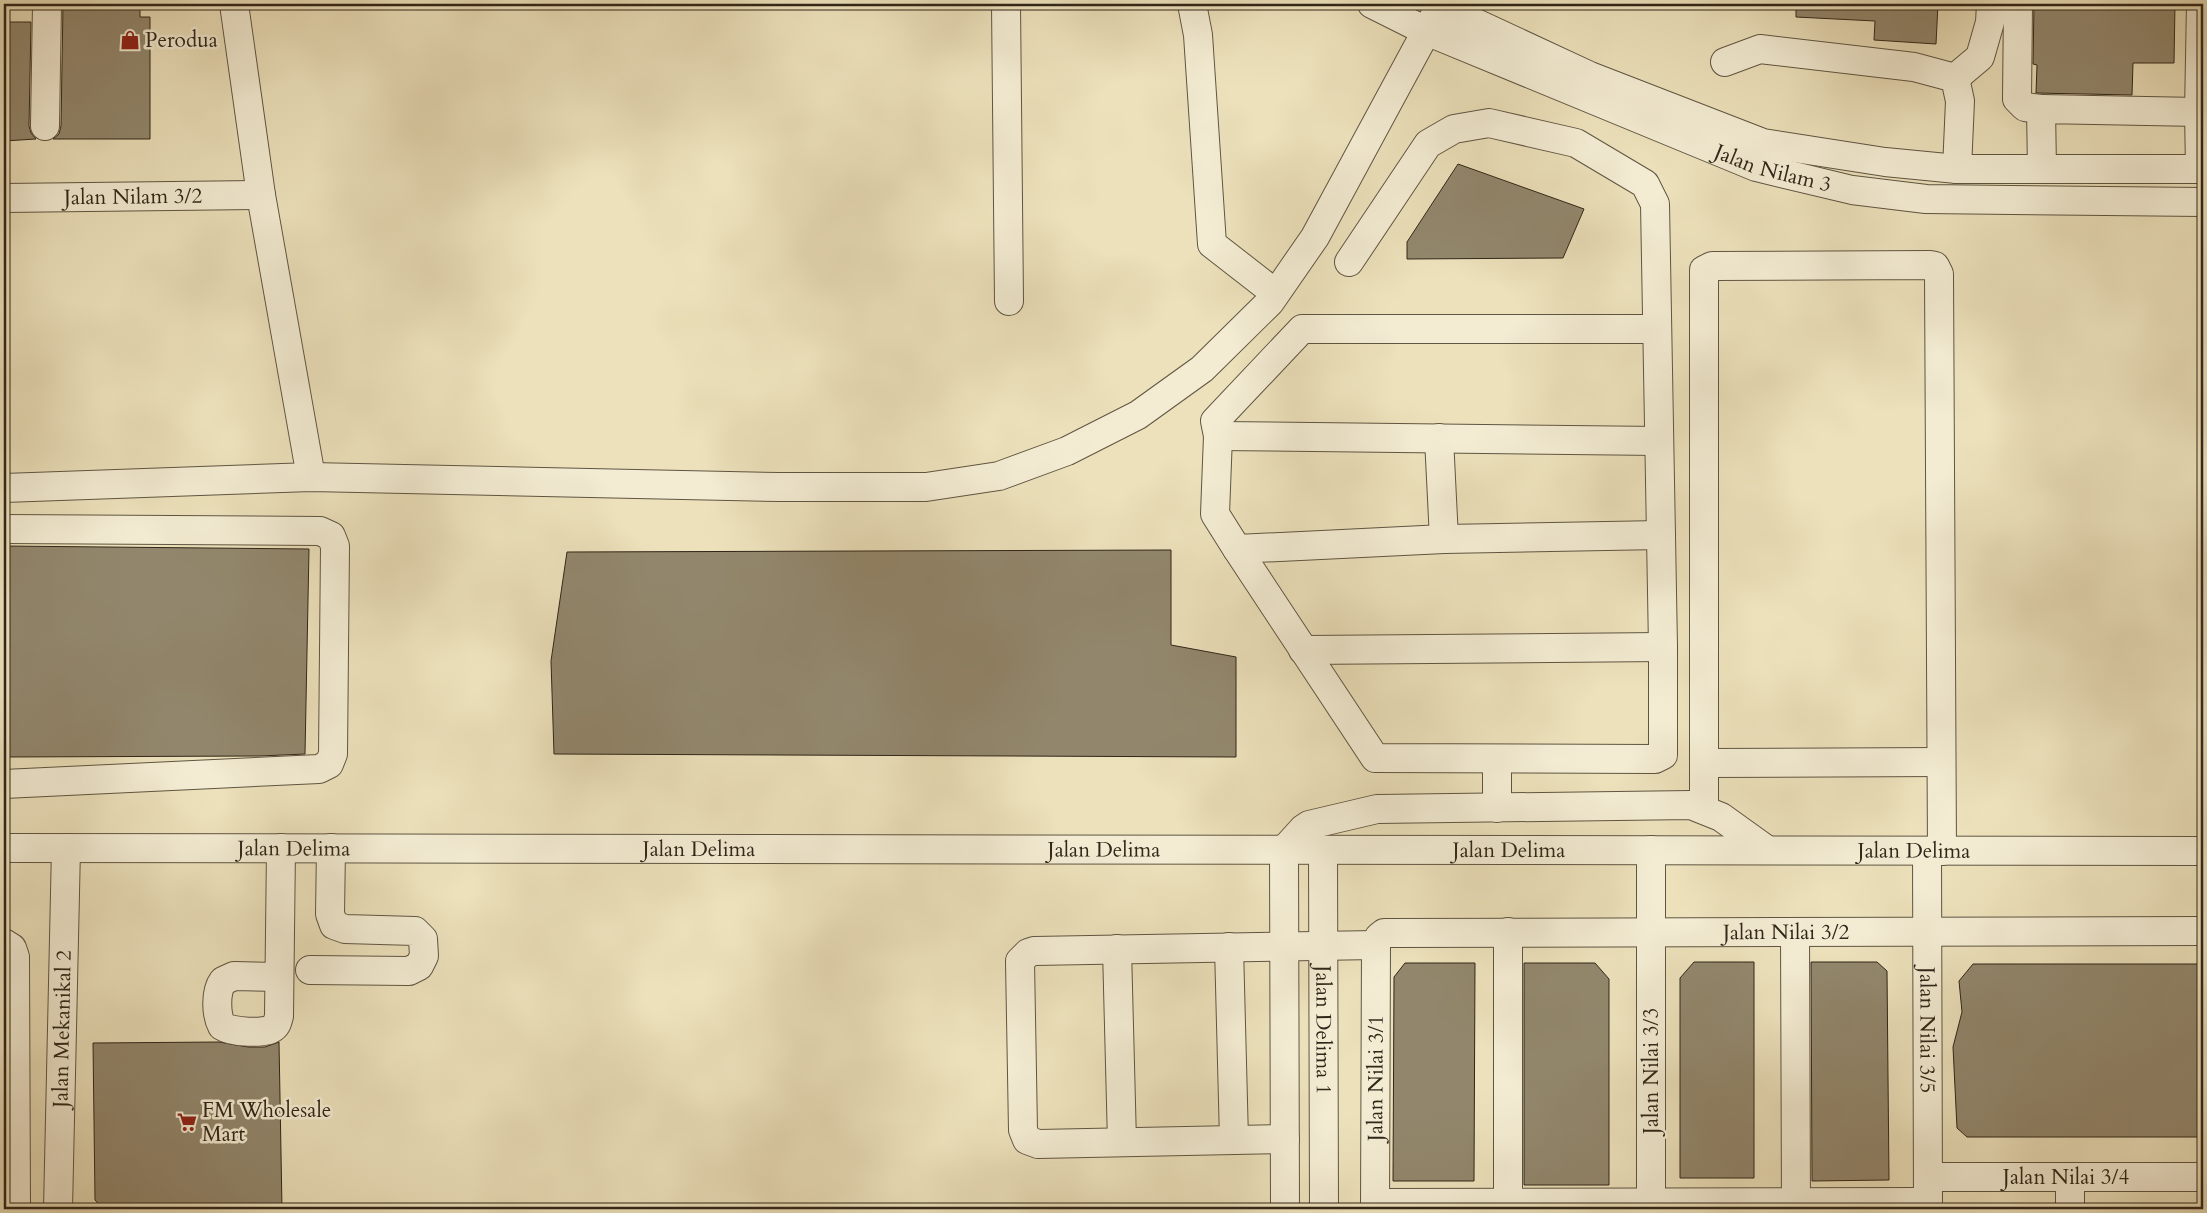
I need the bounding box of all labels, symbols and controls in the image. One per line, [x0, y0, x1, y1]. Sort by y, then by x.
place label: Perodua [145, 26, 218, 55]
shop icon: Perodua [119, 29, 141, 51]
street label: Jalan Nilam 3 [1707, 136, 1834, 200]
street label: Jalan Nilam 3/2 [61, 182, 202, 212]
street label: Jalan Delima [235, 834, 350, 863]
street label: Jalan Delima [640, 835, 755, 864]
street label: Jalan Delima [1045, 835, 1160, 865]
street label: Jalan Delima [1450, 836, 1565, 865]
street label: Jalan Delima [1855, 837, 1970, 866]
street label: Jalan Nilai 3/2 [1720, 918, 1849, 947]
street label: Jalan Mekanikal 2 [46, 950, 79, 1111]
street label: Jalan Delima 1 [1308, 962, 1338, 1095]
street label: Jalan Nilai 3/5 [1912, 964, 1942, 1093]
street label: Jalan Nilai 3/3 [1637, 1008, 1666, 1137]
street label: Jalan Nilai 3/1 [1361, 1015, 1391, 1144]
place label: FM Wholesale Mart [202, 1096, 331, 1149]
supermarket icon: FM Wholesale Mart [176, 1111, 198, 1133]
street label: Jalan Nilai 3/4 [2000, 1163, 2129, 1192]

